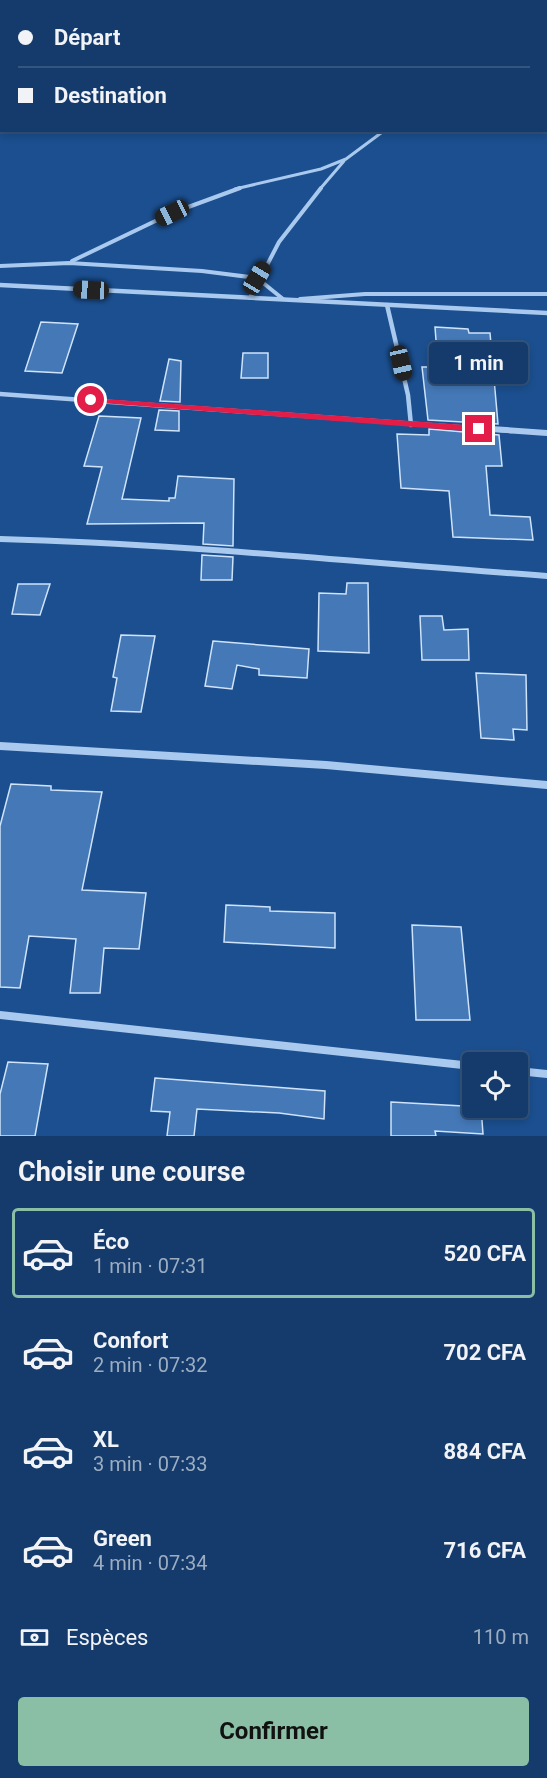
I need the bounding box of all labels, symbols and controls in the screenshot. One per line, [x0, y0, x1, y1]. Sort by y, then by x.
text: Départ [54, 25, 120, 50]
text: Destination [54, 83, 167, 108]
car [152, 197, 192, 229]
car [240, 258, 274, 298]
car [73, 280, 109, 300]
callout: 1 min [430, 342, 528, 384]
car [388, 343, 414, 383]
text: 1 min [453, 351, 504, 375]
route start [77, 386, 104, 413]
route end [465, 415, 492, 442]
map controls [462, 1052, 528, 1118]
button: locate [462, 1052, 528, 1118]
text: Choisir une course [18, 1156, 245, 1188]
icon: car [21, 1226, 75, 1280]
text: Éco [93, 1229, 129, 1254]
text: 520 CFA [443, 1241, 526, 1266]
text: 1 min · 07:31 [93, 1254, 208, 1278]
icon: car [21, 1325, 75, 1379]
text: Confort [93, 1328, 168, 1353]
text: 702 CFA [443, 1340, 526, 1365]
text: 2 min · 07:32 [93, 1353, 208, 1377]
icon: car [21, 1424, 75, 1478]
text: XL [93, 1427, 119, 1452]
text: 884 CFA [443, 1439, 526, 1464]
text: 3 min · 07:33 [93, 1452, 208, 1476]
icon: car [21, 1523, 75, 1577]
text: Green [93, 1526, 152, 1551]
text: 716 CFA [443, 1538, 526, 1563]
text: 4 min · 07:34 [93, 1551, 208, 1575]
icon: cash [18, 1621, 51, 1654]
text: Espèces [66, 1625, 148, 1650]
text: 110 m [473, 1625, 529, 1649]
button: Confirmer [18, 1697, 529, 1766]

